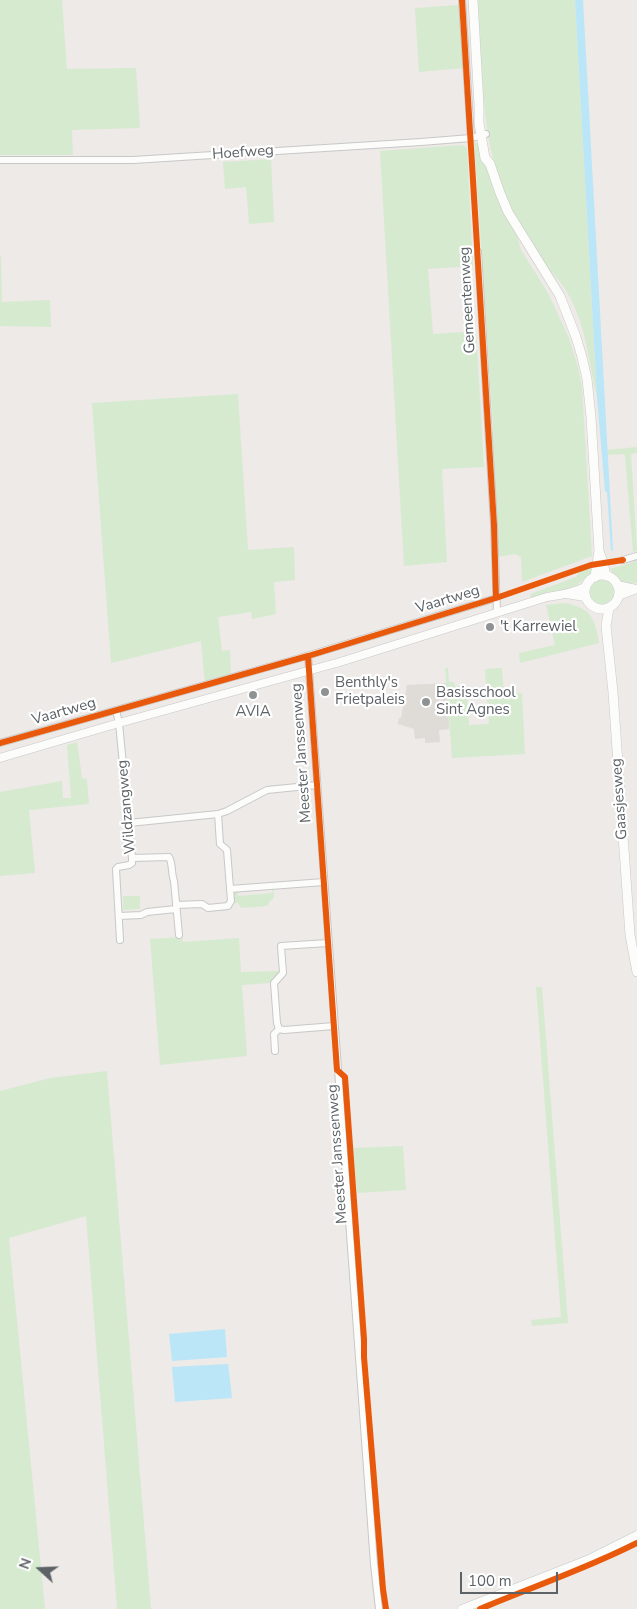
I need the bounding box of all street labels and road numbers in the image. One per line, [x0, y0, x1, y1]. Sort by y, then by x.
street label: Hoefweg [212, 142, 274, 164]
street label: Gemeentenweg [456, 246, 480, 354]
street label: Vaartweg [414, 582, 482, 618]
street label: Meester Janssenweg [288, 683, 316, 823]
street label: Vaartweg [30, 694, 98, 730]
street label: Gaasjesweg [608, 758, 632, 840]
street label: Wildzangweg [114, 759, 140, 855]
street label: Meester Janssenweg [324, 1084, 352, 1224]

